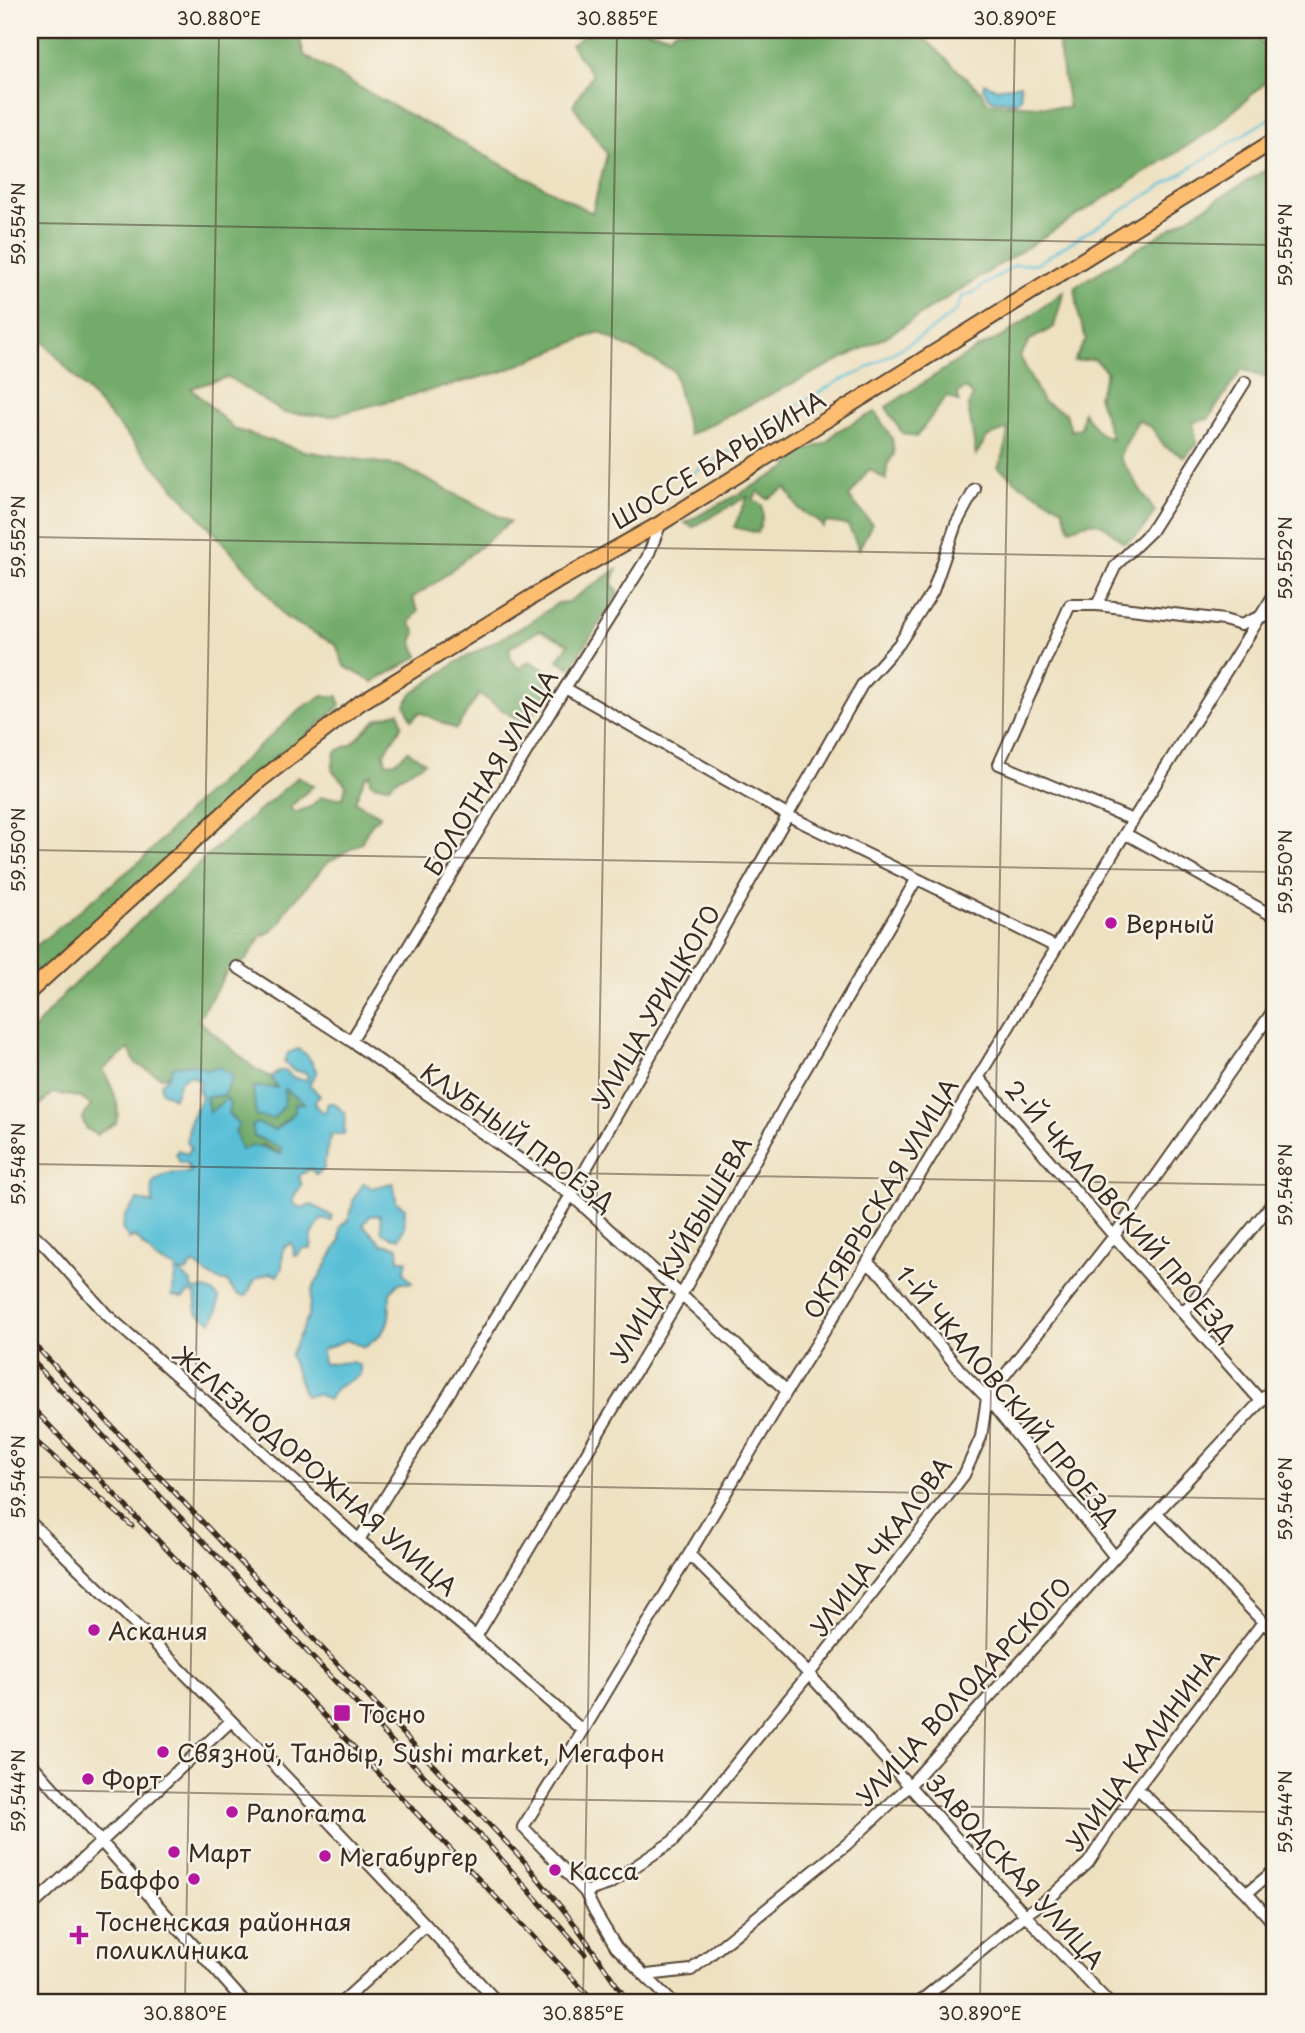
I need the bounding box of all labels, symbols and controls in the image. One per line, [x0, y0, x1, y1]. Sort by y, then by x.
text: 30.880°E [177, 4, 261, 31]
text: 30.885°E [576, 4, 658, 31]
text: 30.890°E [973, 4, 1057, 31]
text: 59.554°N [4, 182, 31, 266]
text: 59.554°N [1271, 203, 1298, 287]
street label: ШОССЕ БАРЫБИНА [604, 381, 832, 537]
text: 59.552°N [4, 495, 31, 579]
text: 59.552°N [1271, 516, 1298, 600]
street label: БОЛОТНАЯ УЛИЦА [414, 662, 566, 882]
text: 59.550°N [4, 808, 31, 892]
text: 59.550°N [1271, 830, 1298, 914]
street label: УЛИЦА УРИЦКОГО [582, 897, 728, 1115]
place label: Верный [1125, 905, 1215, 941]
marker: Верный [1103, 915, 1119, 931]
street label: КЛУБНЫЙ ПРОЕЗД [414, 1053, 622, 1219]
street label: ОКТЯБРЬСКАЯ УЛИЦА [794, 1071, 966, 1325]
street label: 2-Й ЧКАЛОВСКИЙ ПРОЕЗД [997, 1071, 1245, 1349]
text: 59.548°N [4, 1123, 31, 1205]
street label: УЛИЦА КУЙБЫШЕВА [600, 1129, 760, 1369]
text: 59.548°N [1271, 1144, 1298, 1226]
street label: 1-Й ЧКАЛОВСКИЙ ПРОЕЗД [888, 1257, 1128, 1533]
street label: ЖЕЛЕЗНОДОРОЖНАЯ УЛИЦА [166, 1336, 466, 1604]
text: 59.546°N [4, 1435, 31, 1519]
street label: УЛИЦА ЧКАЛОВА [801, 1449, 959, 1643]
text: 59.546°N [1271, 1457, 1298, 1541]
street label: УЛИЦА ВОЛОДАРСКОГО [847, 1568, 1079, 1814]
place label: Аскания [108, 1612, 208, 1648]
marker: Аскания [86, 1622, 102, 1638]
street label: УЛИЦА КАЛИНИНА [1056, 1642, 1228, 1858]
place label: Тосно [358, 1695, 426, 1731]
marker: Тосно [332, 1703, 352, 1723]
place label: Связной, Тандыр, Sushi market, Мегафон [177, 1734, 665, 1770]
marker: Связной, Тандыр, Sushi market, Мегафон [155, 1744, 171, 1760]
text: 59.544°N [4, 1749, 31, 1833]
place label: Форт [102, 1761, 161, 1797]
street label: ЗАВОДСКАЯ УЛИЦА [919, 1766, 1113, 1976]
text: 59.544°N [1271, 1770, 1298, 1854]
marker: Форт [80, 1771, 96, 1787]
place label: Panorama [246, 1794, 366, 1830]
marker: Panorama [224, 1804, 240, 1820]
place label: Март [188, 1834, 251, 1870]
place label: Мегабургер [339, 1838, 478, 1874]
marker: Март [166, 1844, 182, 1860]
marker: Мегабургер [317, 1848, 333, 1864]
place label: Касса [569, 1852, 639, 1888]
place label: Баффо [99, 1861, 180, 1897]
marker: Касса [547, 1862, 563, 1878]
marker: Баффо [186, 1871, 202, 1887]
place label: Тосненская районная поликлиника [95, 1903, 352, 1967]
marker: Тосненская районная поликлиника [69, 1925, 89, 1945]
text: 30.880°E [143, 1999, 227, 2026]
text: 30.885°E [542, 1999, 624, 2026]
text: 30.890°E [938, 1999, 1022, 2026]

